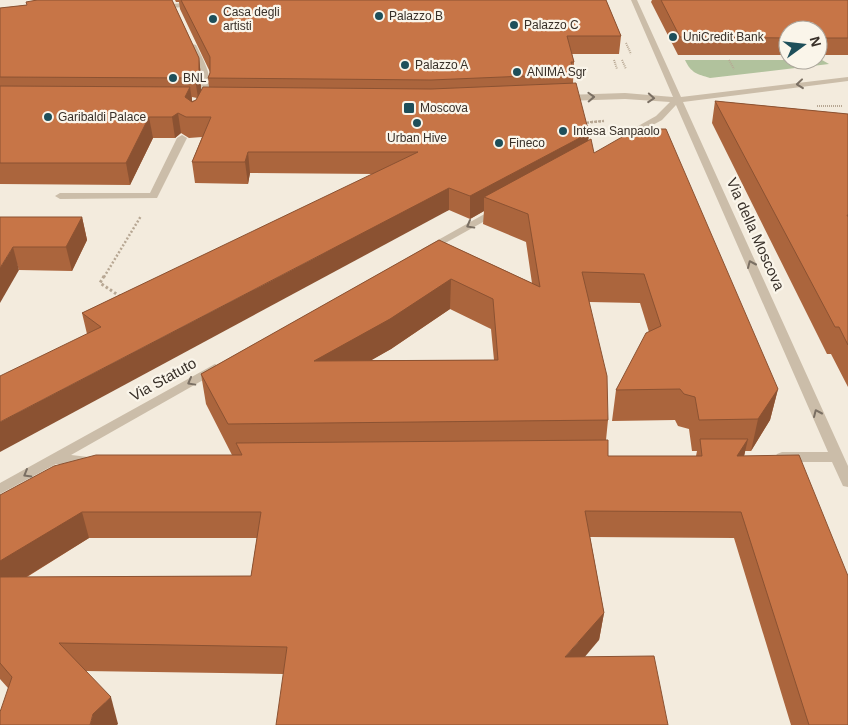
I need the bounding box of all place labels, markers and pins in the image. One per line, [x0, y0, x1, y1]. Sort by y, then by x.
place label: Casa degli artisti [223, 5, 280, 33]
place label: Palazzo B [389, 9, 443, 23]
marker: Palazzo B [373, 10, 385, 22]
marker: Casa degli artisti [207, 13, 219, 25]
place label: Palazzo C [524, 18, 579, 32]
marker: Palazzo C [508, 19, 520, 31]
place label: UniCredit Bank [683, 30, 765, 44]
marker: UniCredit Bank [667, 31, 679, 43]
place label: Palazzo A [415, 58, 468, 72]
marker: Palazzo A [399, 59, 411, 71]
place label: ANIMA Sgr [527, 65, 586, 79]
marker: ANIMA Sgr [511, 66, 523, 78]
place label: BNL [183, 71, 207, 85]
marker: BNL [167, 72, 179, 84]
marker: Moscova [402, 101, 416, 115]
place label: Moscova [420, 101, 468, 115]
place label: Garibaldi Palace [58, 110, 146, 124]
marker: Garibaldi Palace [42, 111, 54, 123]
marker: Urban Hive [411, 117, 423, 129]
place label: Intesa Sanpaolo [573, 124, 660, 138]
marker: Intesa Sanpaolo [557, 125, 569, 137]
place label: Urban Hive [387, 131, 447, 145]
place label: Fineco [509, 136, 545, 150]
marker: Fineco [493, 137, 505, 149]

